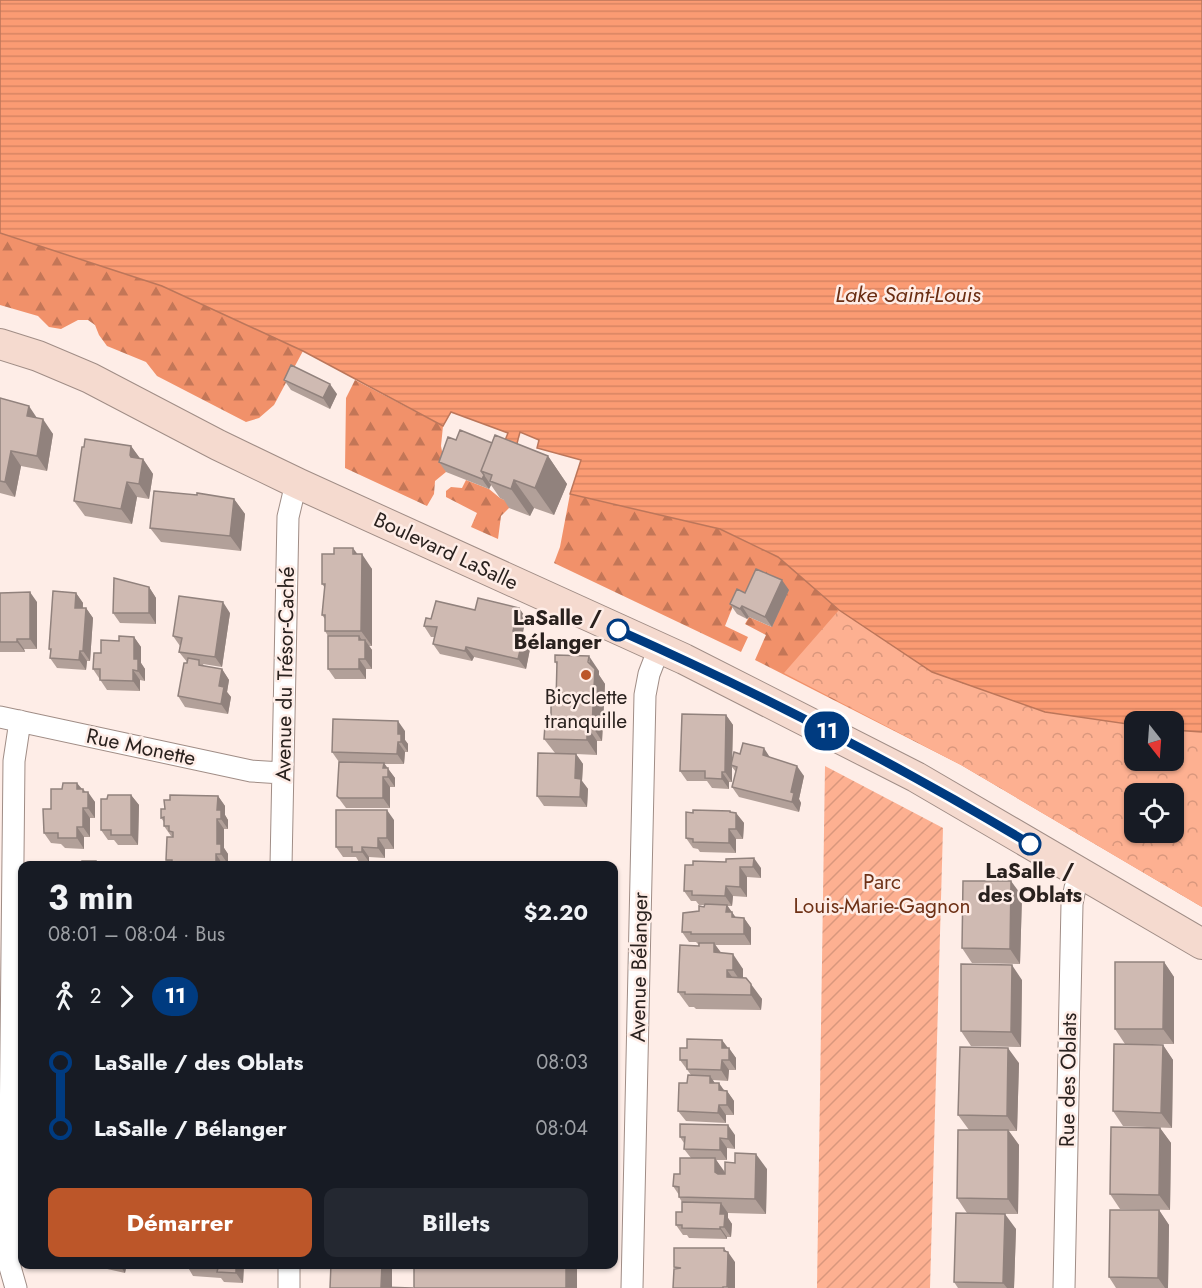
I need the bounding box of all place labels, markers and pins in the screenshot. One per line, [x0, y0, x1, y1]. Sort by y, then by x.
place label: LaSalle / Bélanger [513, 603, 602, 657]
marker: LaSalle / Bélanger [607, 619, 629, 641]
marker: Bicyclette tranquille [579, 668, 593, 682]
place label: Bicyclette tranquille [545, 682, 628, 736]
marker: LaSalle / des Oblats [1019, 833, 1041, 855]
place label: LaSalle / des Oblats [978, 856, 1083, 910]

